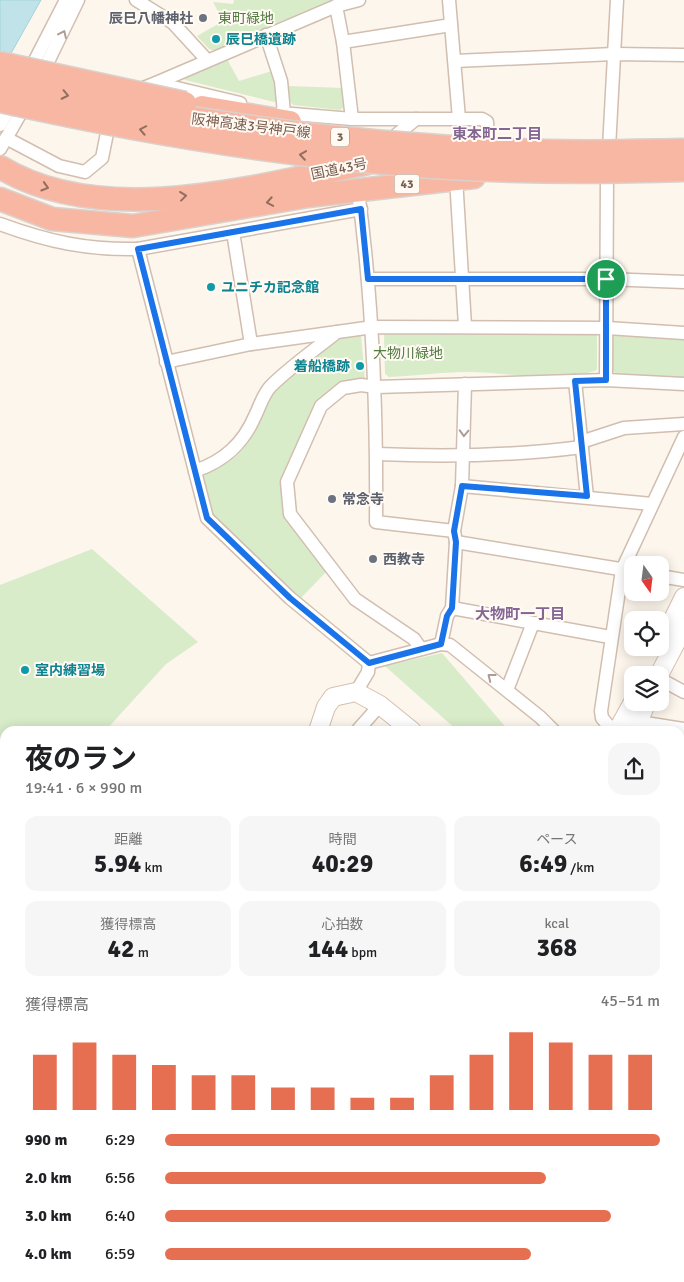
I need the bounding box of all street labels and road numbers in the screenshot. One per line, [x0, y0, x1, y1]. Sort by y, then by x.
street label: 阪神高速3号神戸線 [191, 110, 311, 142]
road number: 3 [331, 128, 349, 146]
street label: 国道43号 [309, 155, 369, 183]
road number: 43 [394, 174, 420, 193]

